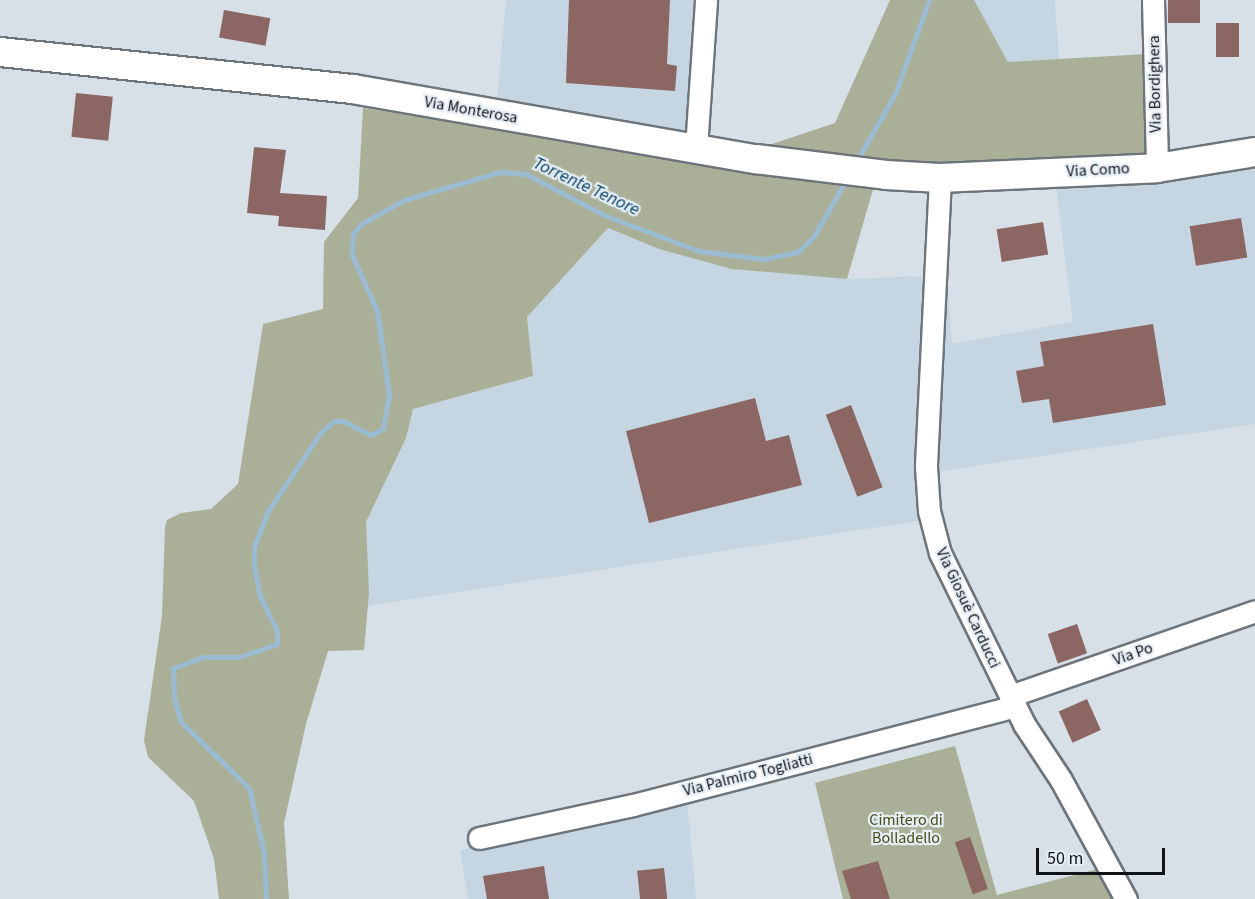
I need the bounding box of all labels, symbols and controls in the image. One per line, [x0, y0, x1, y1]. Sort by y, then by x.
street label: Via Bordighera [1145, 35, 1165, 133]
street label: Via Monterosa [423, 92, 519, 128]
water label: Torrente Tenore [529, 153, 643, 221]
street label: Via Como [1066, 159, 1130, 181]
street label: Via Giosuè Carducci [932, 545, 1004, 671]
street label: Via Po [1111, 638, 1155, 670]
street label: Via Palmiro Togliatti [681, 750, 815, 800]
park label: Cimitero di Bolladello [869, 810, 943, 848]
scale bar [1039, 836, 1168, 874]
text: 50 m [1047, 846, 1083, 871]

